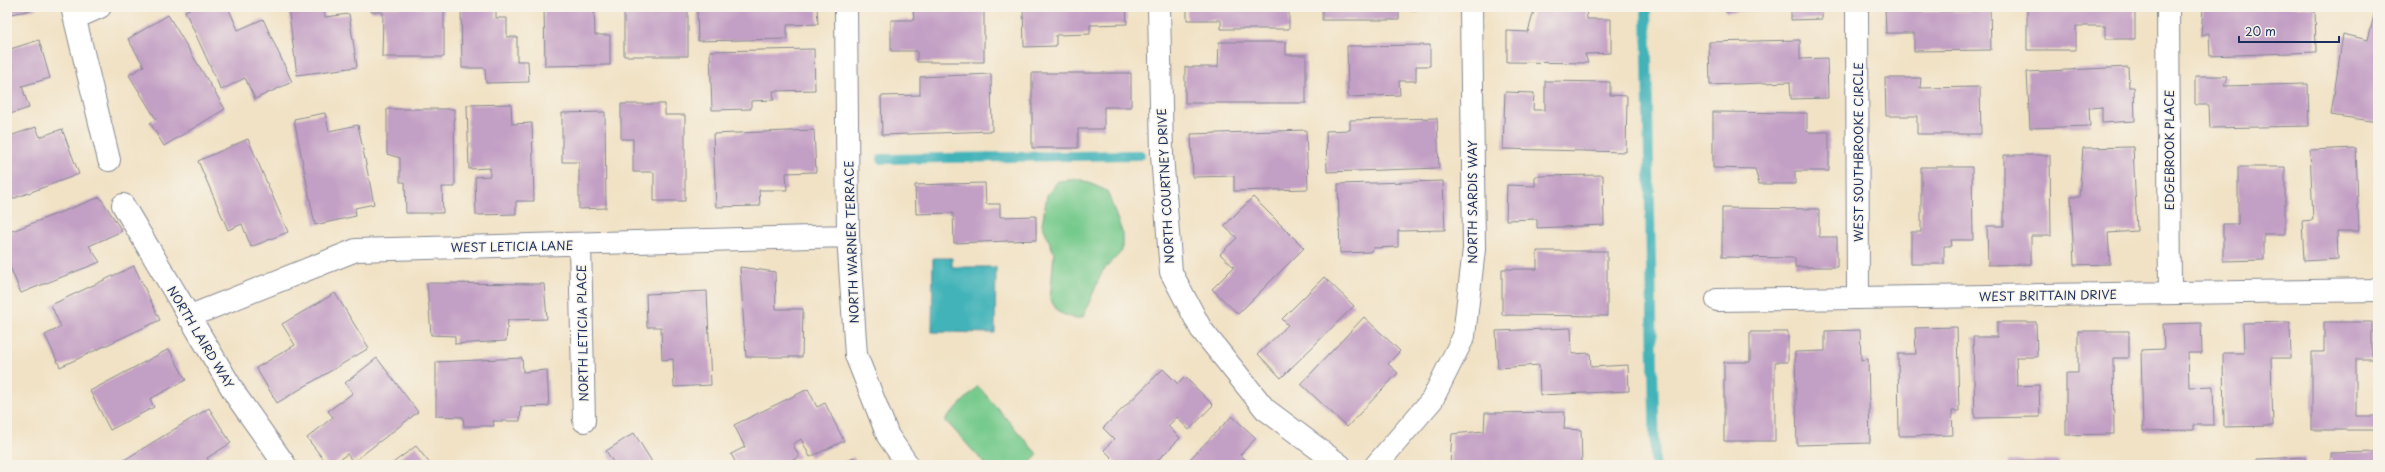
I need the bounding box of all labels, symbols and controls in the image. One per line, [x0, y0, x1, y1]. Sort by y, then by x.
scale bar [2239, 18, 2339, 44]
text: 20 m [2245, 22, 2276, 40]
street label: WEST SOUTHBROOKE CIRCLE [1849, 62, 1867, 242]
street label: EDGEBROOK PLACE [2160, 90, 2178, 210]
street label: NORTH COURTNEY DRIVE [1152, 108, 1178, 264]
street label: NORTH SARDIS WAY [1463, 140, 1481, 264]
street label: NORTH WARNER TERRACE [839, 160, 863, 324]
street label: WEST LETICIA LANE [451, 236, 574, 256]
street label: NORTH LETICIA PLACE [572, 264, 592, 402]
street label: NORTH LAIRD WAY [163, 282, 239, 392]
street label: WEST BRITTAIN DRIVE [1979, 285, 2117, 305]

